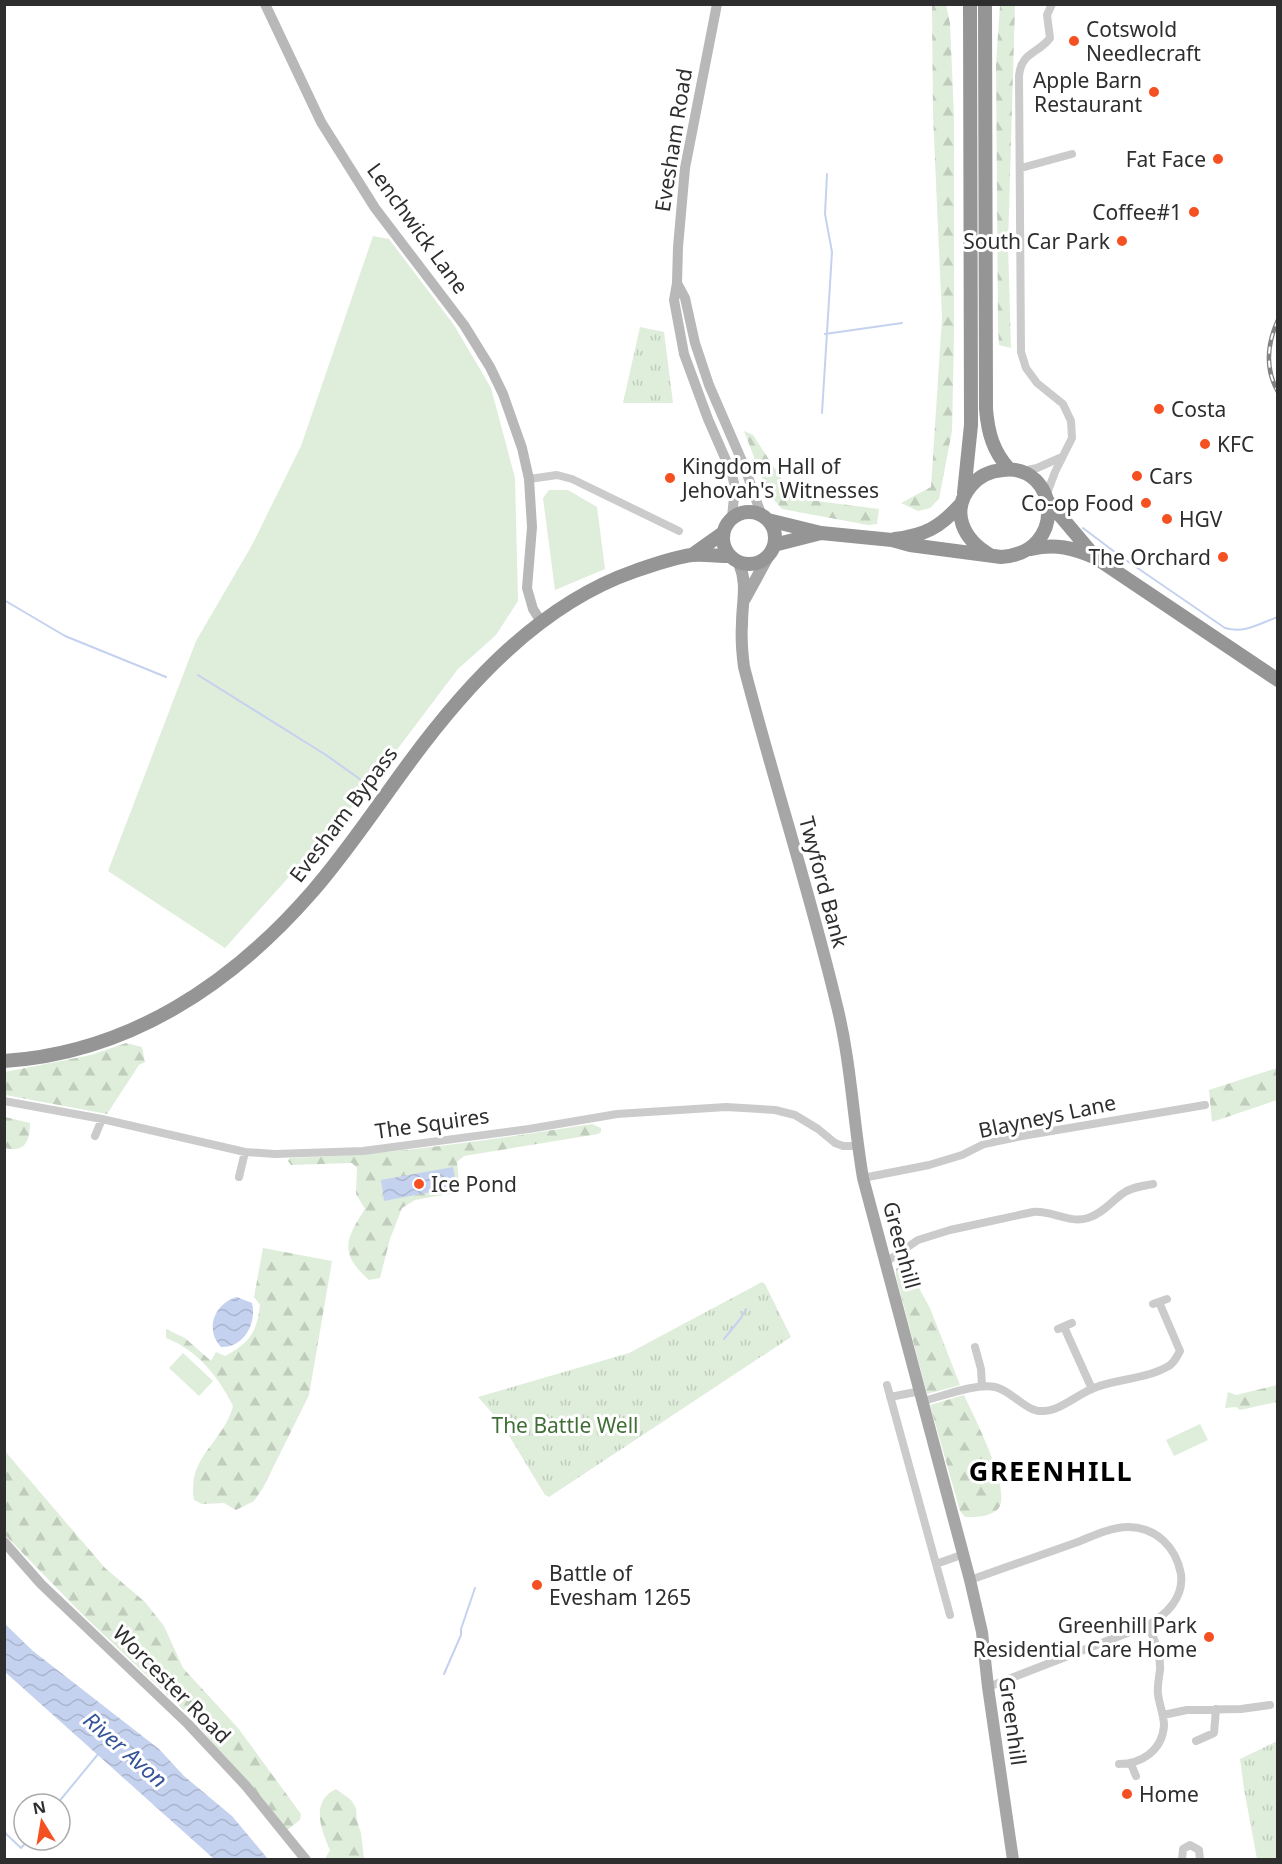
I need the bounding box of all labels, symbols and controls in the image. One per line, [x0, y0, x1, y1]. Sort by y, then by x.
place label: Cotswold Needlecraft [1086, 15, 1201, 67]
marker: Cotswold Needlecraft [1067, 34, 1081, 48]
street label: Evesham Road [648, 66, 698, 214]
place label: Apple Barn Restaurant [1033, 66, 1142, 118]
marker: Apple Barn Restaurant [1147, 85, 1161, 99]
place label: Fat Face [1126, 145, 1206, 173]
marker: Fat Face [1211, 152, 1225, 166]
street label: Lenchwick Lane [361, 157, 475, 299]
place label: Coffee#1 [1092, 198, 1182, 226]
marker: Coffee#1 [1187, 205, 1201, 219]
place label: South Car Park [963, 227, 1111, 255]
marker: South Car Park [1115, 234, 1129, 248]
place label: Costa [1171, 395, 1226, 423]
marker: Costa [1152, 402, 1166, 416]
place label: KFC [1217, 430, 1254, 458]
marker: KFC [1198, 437, 1212, 451]
place label: Kingdom Hall of Jehovah's Witnesses [680, 452, 879, 504]
place label: Cars [1149, 462, 1193, 490]
marker: Cars [1130, 469, 1144, 483]
marker: Kingdom Hall of Jehovah's Witnesses [663, 471, 677, 485]
place label: Co-op Food [1021, 489, 1134, 517]
marker: Co-op Food [1139, 496, 1153, 510]
place label: HGV [1179, 505, 1223, 533]
marker: HGV [1160, 512, 1174, 526]
place label: The Orchard [1088, 543, 1211, 571]
marker: The Orchard [1216, 550, 1230, 564]
street label: Evesham Bypass [283, 740, 403, 888]
street label: Twyford Bank [793, 813, 855, 951]
street label: Blayneys Lane [976, 1088, 1118, 1144]
street label: The Squires [373, 1101, 491, 1145]
place label: Ice Pond [431, 1170, 517, 1198]
marker: Ice Pond [412, 1177, 426, 1191]
street label: Greenhill [877, 1198, 927, 1292]
park label: The Battle Well [491, 1411, 639, 1439]
district label: GREENHILL [969, 1452, 1133, 1489]
place label: Battle of Evesham 1265 [549, 1559, 691, 1611]
marker: Battle of Evesham 1265 [530, 1578, 544, 1592]
place label: Greenhill Park Residential Care Home [973, 1611, 1198, 1663]
street label: Worcester Road [107, 1619, 237, 1749]
marker: Greenhill Park Residential Care Home [1202, 1630, 1216, 1644]
street label: Greenhill [993, 1675, 1033, 1767]
water label: River Avon [78, 1704, 174, 1794]
place label: Home [1139, 1780, 1199, 1808]
marker: Home [1120, 1787, 1134, 1801]
north arrow [12, 1792, 72, 1852]
text: N [31, 1795, 48, 1819]

